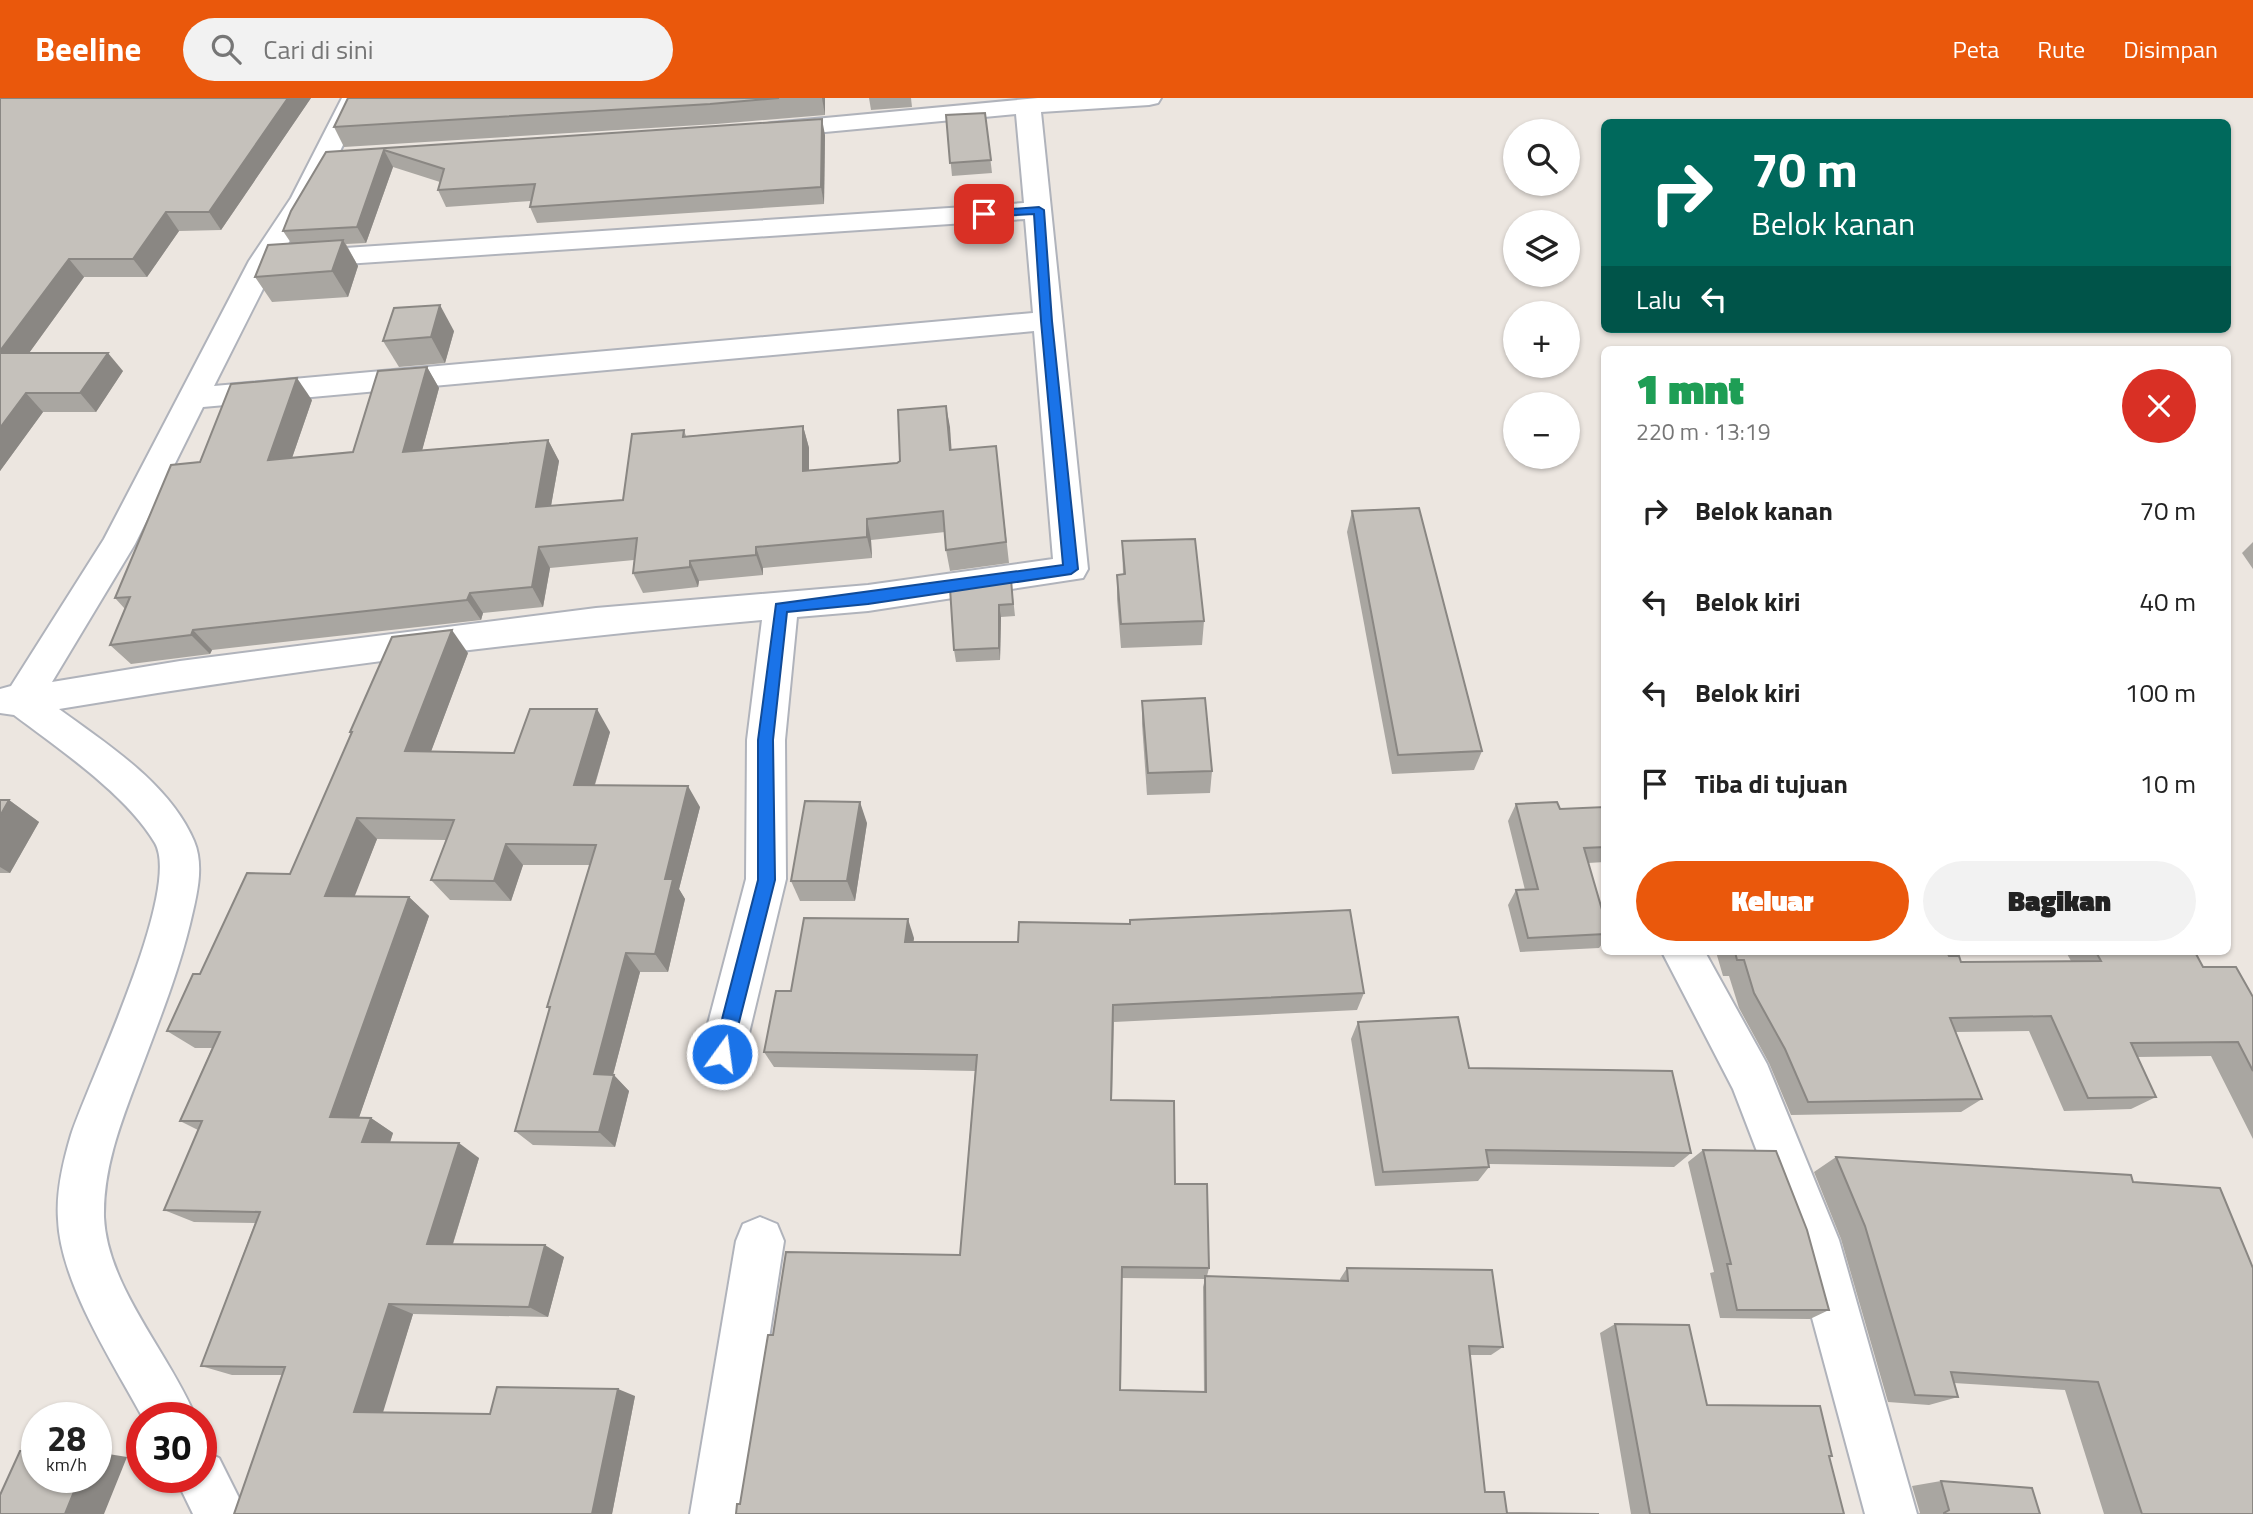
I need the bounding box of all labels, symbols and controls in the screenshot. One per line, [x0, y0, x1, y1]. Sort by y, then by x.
search box [183, 18, 673, 81]
text: Beeline [35, 24, 141, 74]
icon: search [207, 30, 245, 68]
text: Cari di sini [263, 30, 373, 69]
text: Peta [1953, 31, 1999, 67]
text: Rute [2037, 31, 2085, 67]
text: Disimpan [2123, 31, 2218, 67]
map controls [1503, 119, 1580, 469]
button: search [1503, 119, 1580, 196]
text: 70 m [1751, 131, 1858, 206]
icon: right [1636, 147, 1727, 238]
pin [954, 184, 1014, 244]
icon: arrive [965, 195, 1003, 233]
text: Belok kanan [1751, 199, 1915, 247]
button: layers [1503, 210, 1580, 287]
text: Lalu [1636, 280, 1681, 319]
icon: left [1695, 280, 1733, 318]
button: + [1503, 301, 1580, 378]
text: 1 mnt [1636, 356, 1744, 420]
button: close [2122, 369, 2196, 443]
button: − [1503, 392, 1580, 469]
text: 220 m · 13:19 [1636, 414, 1771, 449]
text: Belok kanan [1695, 491, 1833, 530]
text: 70 m [2139, 491, 2196, 530]
icon: right [1636, 492, 1674, 530]
text: Belok kiri [1695, 582, 1801, 621]
text: 40 m [2139, 582, 2196, 621]
icon: left [1636, 583, 1674, 621]
text: Belok kiri [1695, 673, 1801, 712]
text: 100 m [2125, 673, 2196, 712]
icon: left [1636, 674, 1674, 712]
text: Tiba di tujuan [1695, 764, 1848, 803]
text: 10 m [2139, 764, 2196, 803]
icon: arrive [1636, 765, 1674, 803]
button: Keluar [1636, 861, 1909, 941]
button: Bagikan [1923, 861, 2196, 941]
position arrow [685, 1017, 759, 1091]
speed limit sign: 30 [126, 1402, 217, 1493]
text: 28 [47, 1411, 86, 1465]
text: km/h [46, 1451, 87, 1478]

